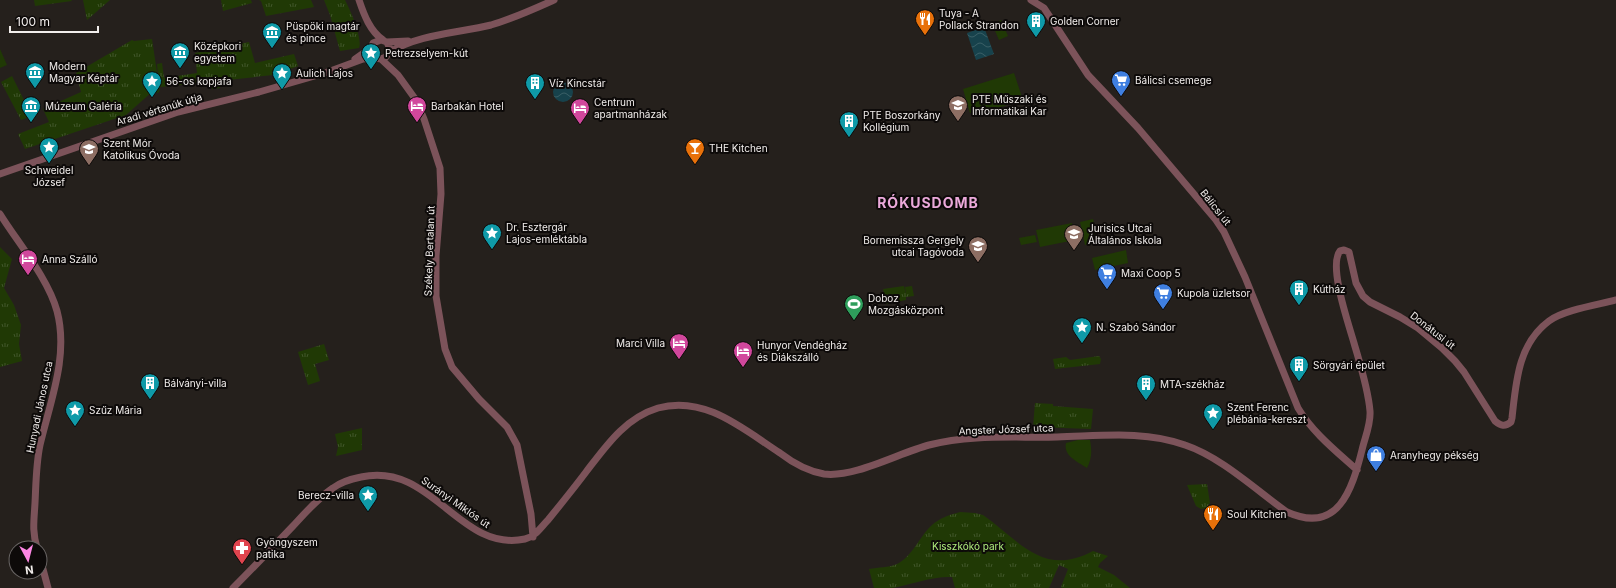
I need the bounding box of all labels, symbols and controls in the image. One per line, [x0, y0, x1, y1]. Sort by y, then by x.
place label: Tuya - A Pollack Strandon [939, 7, 1019, 31]
scale bar [10, 8, 98, 34]
restaurant icon: Tuya - A Pollack Strandon [914, 8, 936, 36]
building icon: Golden Corner [1025, 10, 1047, 38]
text: 100 m [16, 14, 50, 29]
place label: Golden Corner [1050, 15, 1120, 27]
place label: Püspöki magtár és pince [286, 20, 360, 44]
museum icon: Püspöki magtár és pince [261, 21, 283, 49]
place label: Középkori egyetem [194, 40, 241, 64]
museum icon: Középkori egyetem [169, 41, 191, 69]
place icon: Petrezselyem-kút [360, 42, 382, 70]
place label: Petrezselyem-kút [385, 47, 469, 59]
place label: Modern Magyar Képtár [49, 60, 119, 84]
museum icon: Modern Magyar Képtár [24, 61, 46, 89]
place icon: Aulich Lajos [271, 62, 293, 90]
place label: Aulich Lajos [296, 67, 353, 79]
supermarket icon: Bálicsi csemege [1110, 69, 1132, 97]
place icon: 56-os kopjafa [141, 70, 163, 98]
building icon: Víz Kincstár [524, 72, 546, 100]
place label: Bálicsi csemege [1135, 74, 1212, 86]
place label: 56-os kopjafa [166, 75, 232, 87]
place label: Víz Kincstár [549, 77, 606, 89]
street label: Aradi vértanúk útja [115, 90, 203, 128]
place label: PTE Műszaki és Informatikai Kar [972, 93, 1047, 117]
school or university icon: PTE Műszaki és Informatikai Kar [947, 94, 969, 122]
museum icon: Múzeum Galéria [20, 95, 42, 123]
hotel icon: Barbakán Hotel [406, 95, 428, 123]
place label: Centrum apartmanházak [594, 96, 668, 120]
hotel icon: Centrum apartmanházak [569, 97, 591, 125]
place label: Múzeum Galéria [45, 100, 122, 112]
place label: Barbakán Hotel [431, 100, 504, 112]
place label: PTE Boszorkány Kollégium [863, 109, 941, 133]
building icon: PTE Boszorkány Kollégium [838, 110, 860, 138]
place icon: Schweidel József [38, 136, 60, 164]
place label: Szent Mór Katolikus Óvoda [103, 137, 180, 161]
bar icon: THE Kitchen [684, 137, 706, 165]
school or university icon: Szent Mór Katolikus Óvoda [78, 138, 100, 166]
place label: THE Kitchen [709, 142, 768, 154]
place label: Schweidel József [25, 164, 73, 188]
street label: Bálicsi út [1198, 187, 1234, 228]
district label: RÓKUSDOMB [877, 194, 979, 211]
street label: Székely Bertalan út [421, 205, 437, 297]
place label: Dr. Esztergár Lajos-emléktábla [506, 221, 587, 245]
place icon: Dr. Esztergár Lajos-emléktábla [481, 222, 503, 250]
place label: Jurisics Utcai Általános Iskola [1088, 222, 1162, 246]
school or university icon: Jurisics Utcai Általános Iskola [1063, 223, 1085, 251]
place label: Bornemissza Gergely utcai Tagóvoda [863, 234, 964, 258]
school or university icon: Bornemissza Gergely utcai Tagóvoda [967, 235, 989, 263]
hotel icon: Anna Szálló [17, 248, 39, 276]
place label: Anna Szálló [42, 253, 98, 265]
supermarket icon: Maxi Coop 5 [1096, 262, 1118, 290]
place label: Maxi Coop 5 [1121, 267, 1181, 279]
building icon: Kútház [1288, 278, 1310, 306]
supermarket icon: Kupola üzletsor [1152, 282, 1174, 310]
place label: Kútház [1313, 283, 1346, 295]
place label: Kupola üzletsor [1177, 287, 1250, 299]
place label: Doboz Mozgásközpont [868, 292, 944, 316]
sports icon: Doboz Mozgásközpont [843, 293, 865, 321]
street label: Donátusi út [1408, 309, 1458, 352]
place icon: N. Szabó Sándor [1071, 316, 1093, 344]
place label: N. Szabó Sándor [1096, 321, 1176, 333]
hotel icon: Marci Villa [668, 332, 690, 360]
place label: Marci Villa [616, 337, 665, 349]
place label: Hunyor Vendégház és Diákszálló [757, 339, 847, 363]
hotel icon: Hunyor Vendégház és Diákszálló [732, 340, 754, 368]
building icon: Sörgyári épület [1288, 354, 1310, 382]
place label: Sörgyári épület [1313, 359, 1386, 371]
street label: Hunyadi János utca [23, 360, 55, 454]
building icon: Bálványi-villa [139, 372, 161, 400]
building icon: MTA-székház [1135, 373, 1157, 401]
place label: Bálványi-villa [164, 377, 227, 389]
place label: MTA-székház [1160, 378, 1225, 390]
place icon: Szűz Mária [64, 399, 86, 427]
place label: Szent Ferenc plébánia-kereszt [1227, 401, 1307, 425]
place icon: Szent Ferenc plébánia-kereszt [1202, 402, 1224, 430]
place label: Szűz Mária [89, 404, 142, 416]
street label: Angster József utca [958, 421, 1054, 437]
shop icon: Aranyhegy pékség [1365, 444, 1387, 472]
place label: Aranyhegy pékség [1390, 449, 1479, 461]
street label: Surányi Miklós út [419, 474, 493, 531]
place icon: Berecz-villa [357, 484, 379, 512]
place label: Berecz-villa [298, 489, 354, 501]
restaurant icon: Soul Kitchen [1202, 503, 1224, 531]
place label: Soul Kitchen [1227, 508, 1286, 520]
place label: Gyöngyszem patika [256, 536, 318, 560]
pharmacy icon: Gyöngyszem patika [231, 537, 253, 565]
north arrow [8, 540, 48, 580]
park label: Kisszkókó park [932, 540, 1004, 552]
text: N [24, 562, 34, 577]

